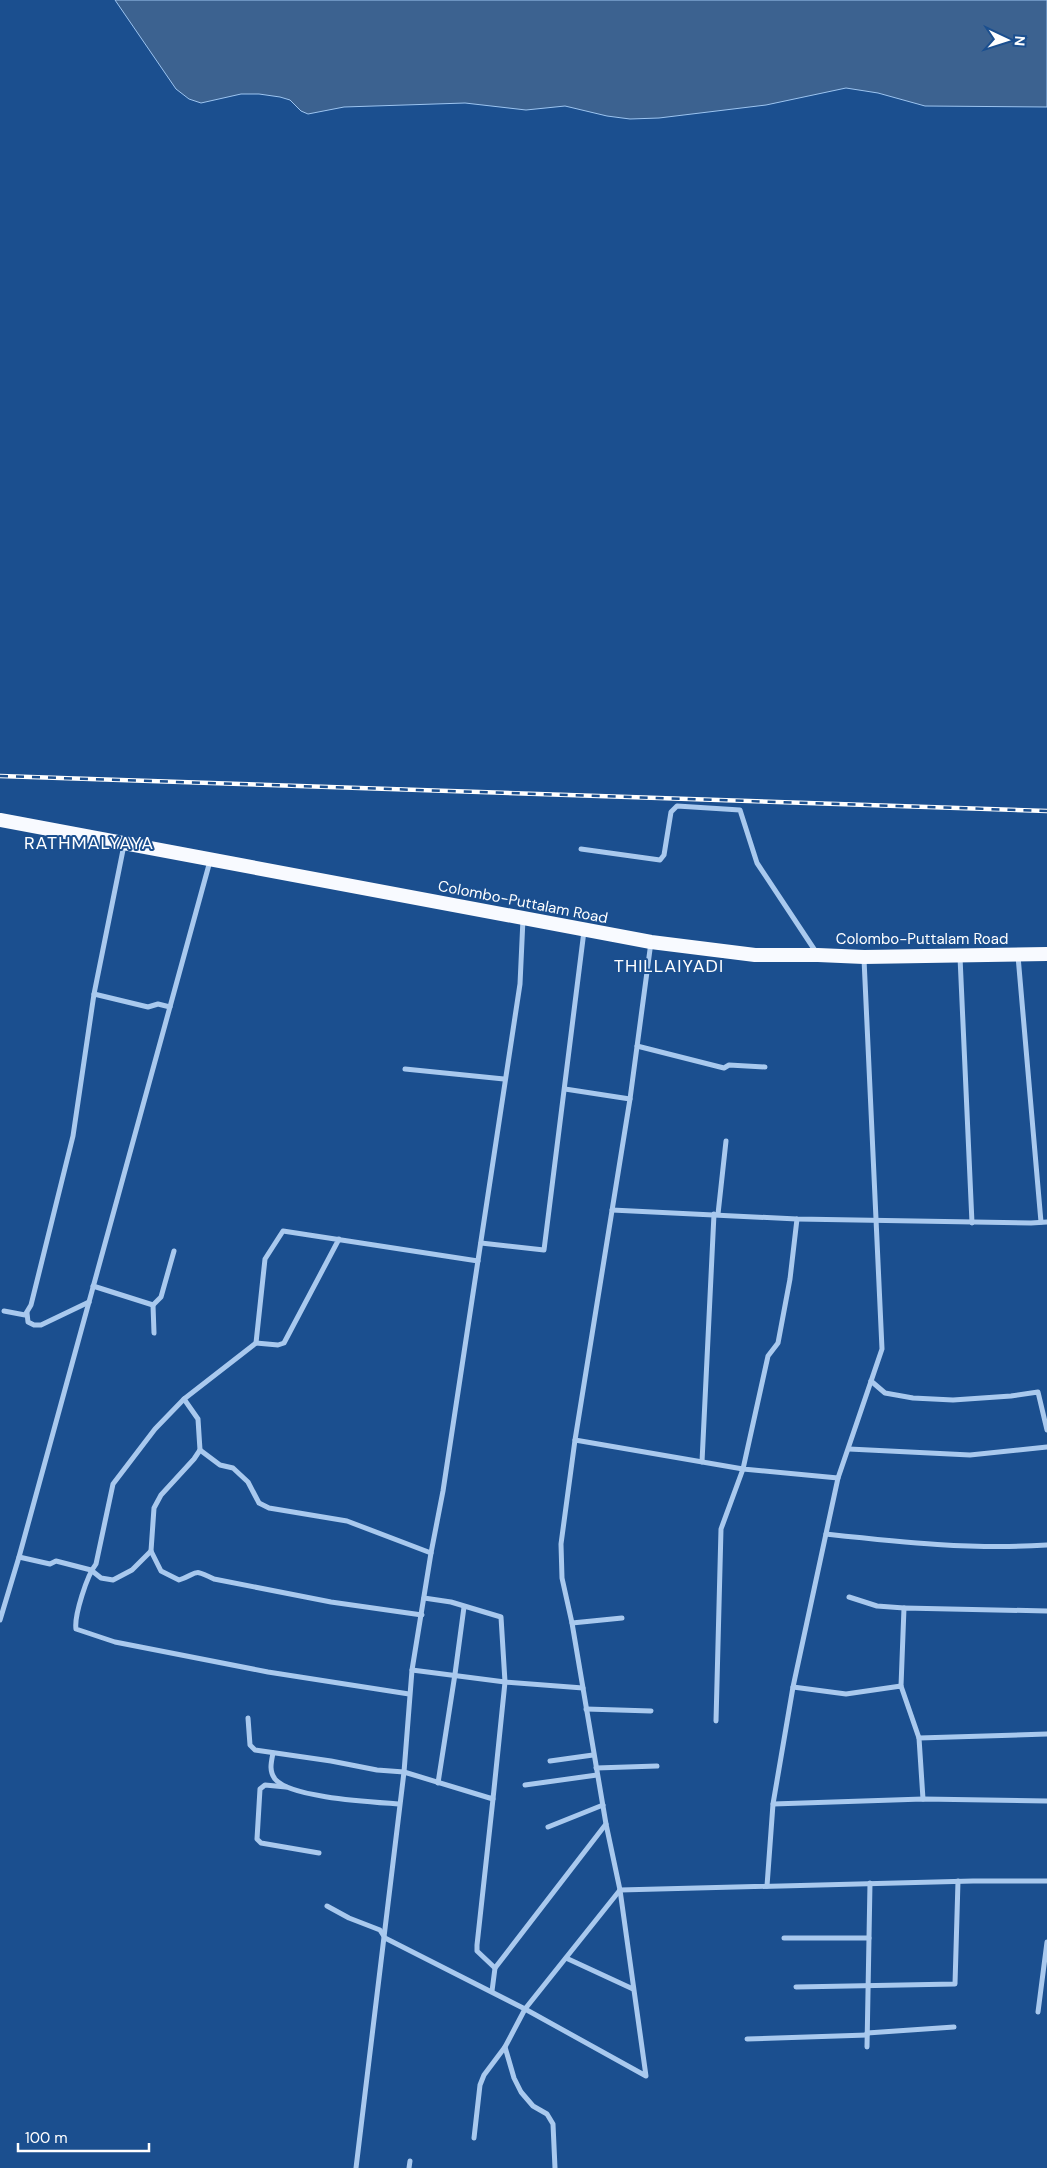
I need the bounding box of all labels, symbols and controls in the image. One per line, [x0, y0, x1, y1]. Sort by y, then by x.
north arrow [982, 15, 1032, 65]
text: N [1011, 35, 1029, 47]
district label: RATHMALYAYA [24, 831, 154, 855]
street label: Colombo-Puttalam Road [436, 876, 610, 928]
street label: Colombo-Puttalam Road [836, 929, 1008, 949]
district label: THILLAIYADI [614, 954, 724, 978]
scale bar [18, 2120, 149, 2152]
text: 100 m [25, 2128, 68, 2148]

